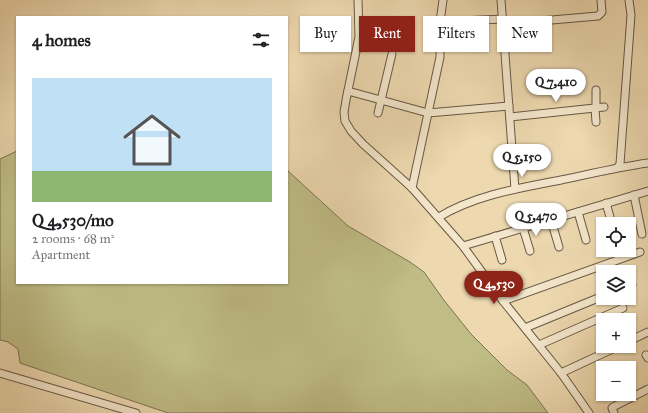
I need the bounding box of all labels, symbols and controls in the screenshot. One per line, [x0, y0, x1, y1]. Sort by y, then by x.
chip: Buy [300, 16, 351, 52]
chip: Rent [359, 16, 415, 52]
chip: Filters [423, 16, 489, 52]
chip: New [497, 16, 552, 52]
icon: filters [250, 29, 272, 51]
text: 4 homes [32, 30, 91, 51]
pin: Q 7,410 [519, 69, 593, 103]
text: Q 7,410 [535, 74, 577, 90]
icon: home [116, 104, 188, 176]
pin: Q 5,150 [485, 144, 559, 178]
text: Q 5,150 [502, 149, 542, 165]
pin: Q 5,470 [499, 203, 573, 237]
text: Q 5,470 [515, 208, 557, 224]
text: Q 4,530/mo [32, 210, 114, 231]
map controls [596, 217, 636, 401]
button: locate [596, 217, 636, 257]
text: 2 rooms · 68 m² [32, 231, 114, 247]
text: Apartment [32, 247, 90, 263]
button: layers [596, 265, 636, 305]
pin: Q 4,530 [457, 271, 531, 305]
text: Q 4,530 [473, 276, 515, 292]
button: + [596, 313, 636, 353]
button: − [596, 361, 636, 401]

